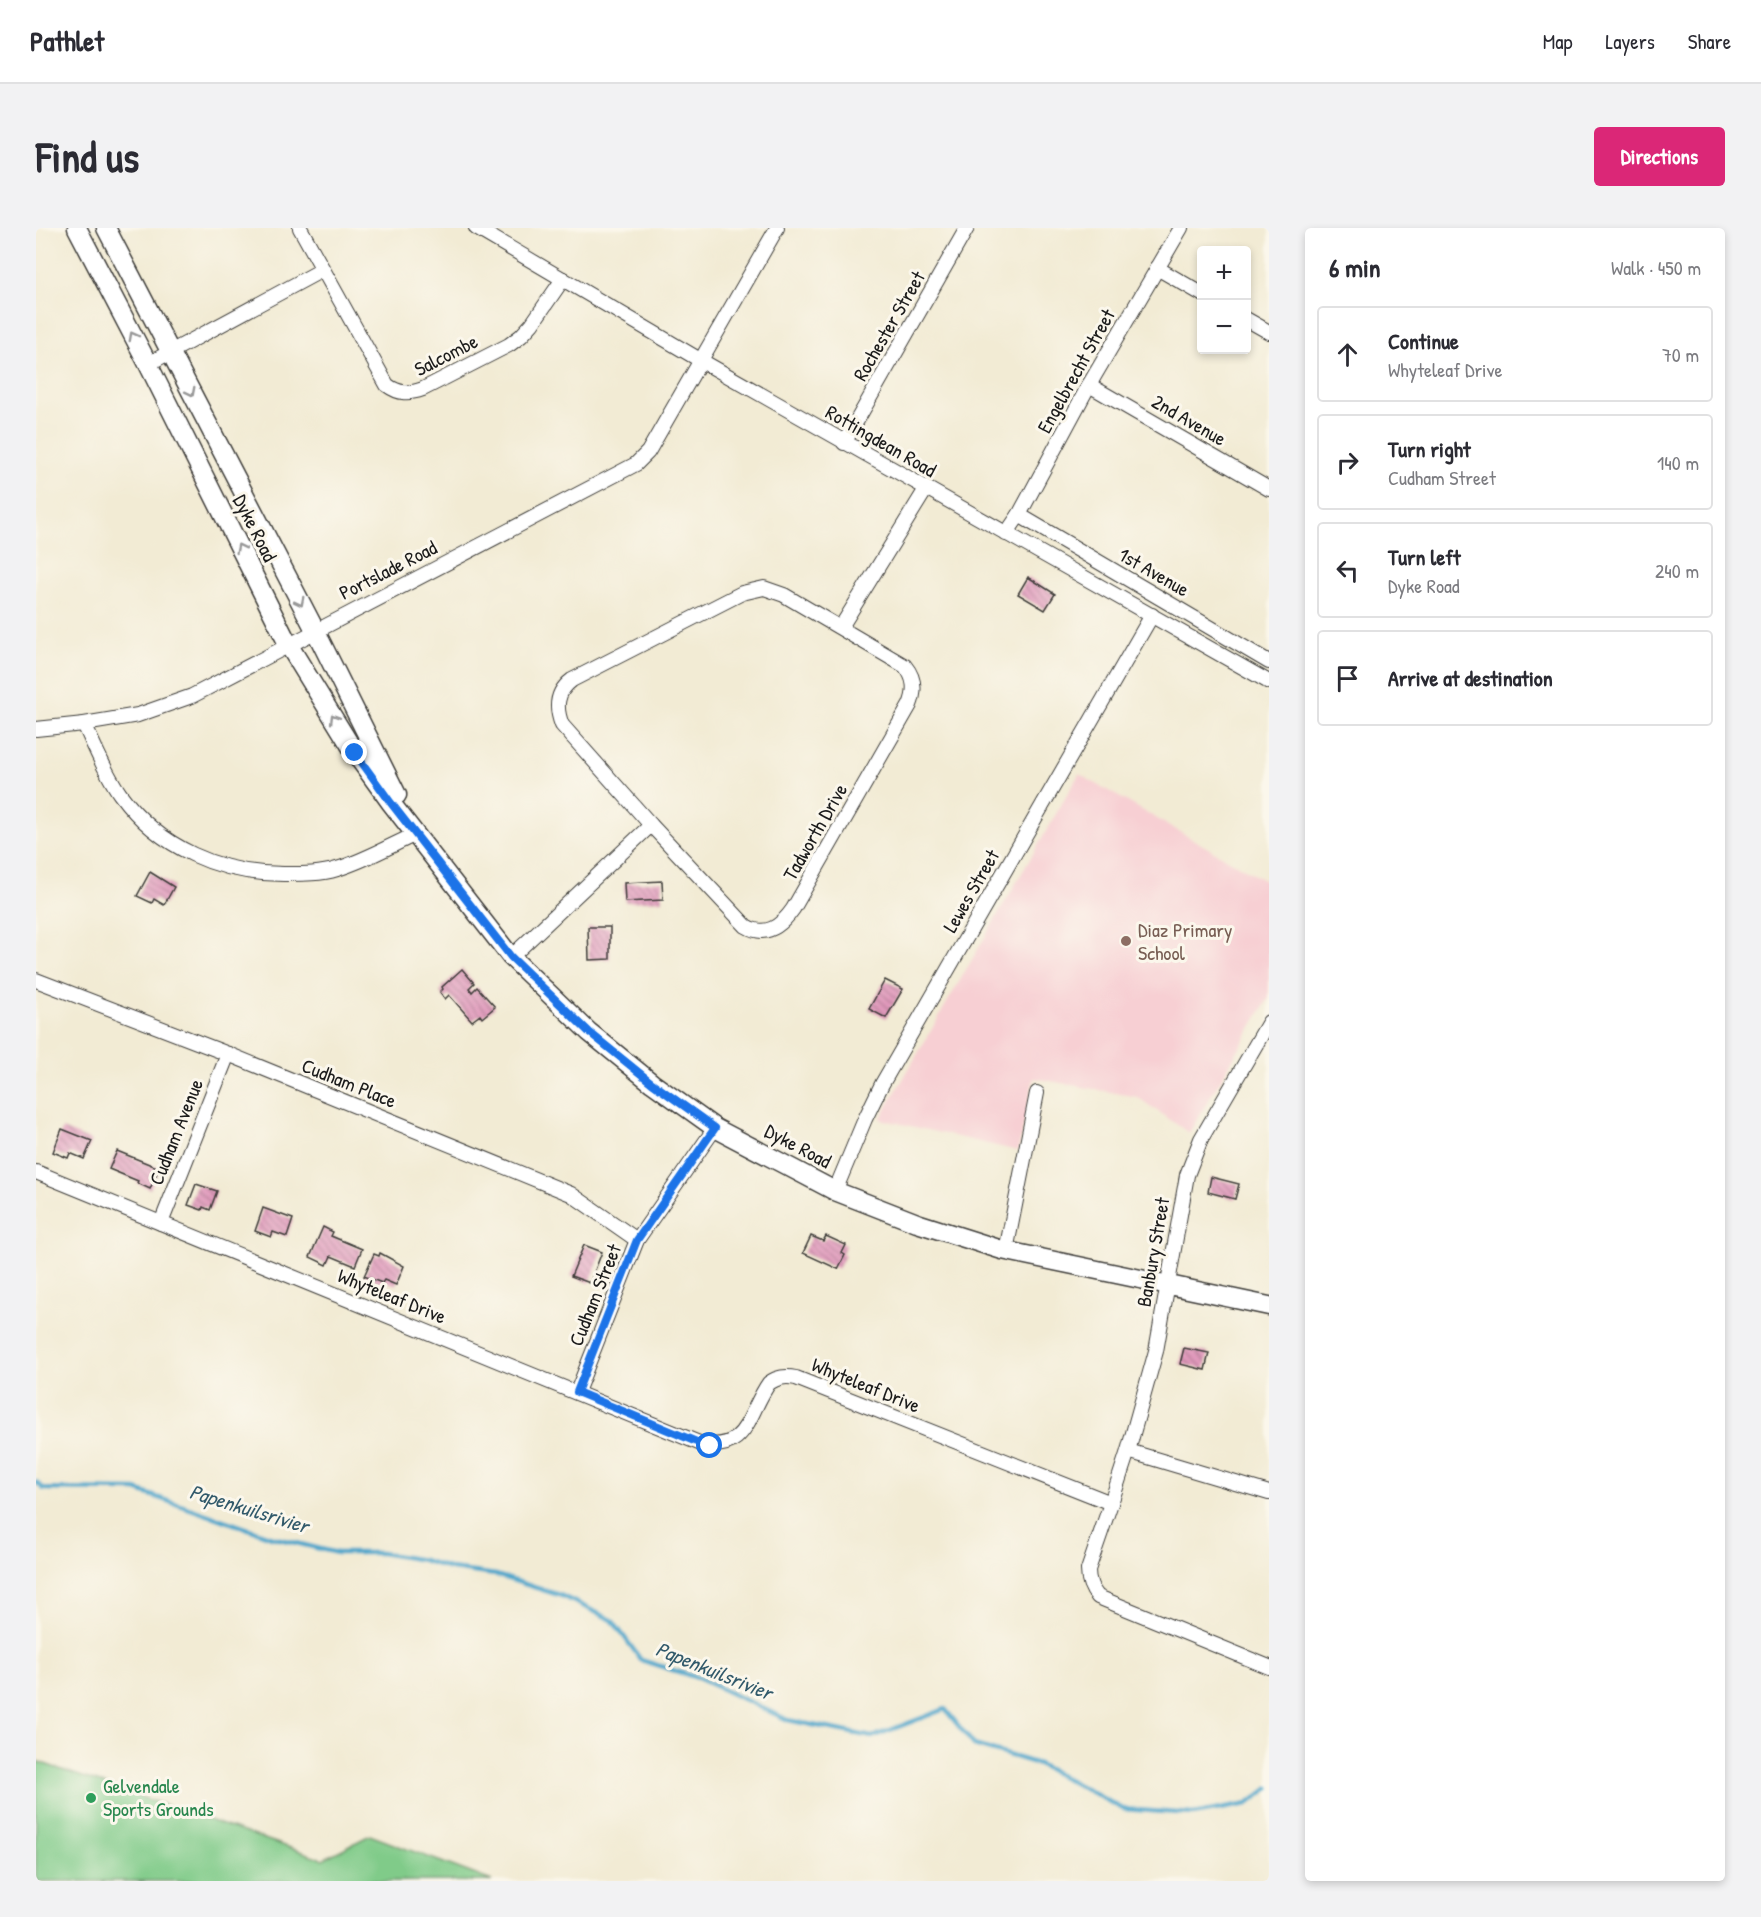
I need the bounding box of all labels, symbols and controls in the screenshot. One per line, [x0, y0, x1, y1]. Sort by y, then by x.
text: Pathlet [30, 22, 104, 60]
text: Map [1543, 27, 1572, 56]
text: Layers [1605, 27, 1655, 56]
text: Share [1688, 27, 1731, 56]
button: Directions [1594, 127, 1725, 186]
text: Find us [36, 128, 139, 185]
map controls [1197, 246, 1251, 354]
button: + [1197, 246, 1251, 300]
text: 6 min [1329, 250, 1381, 285]
text: Walk · 450 m [1611, 254, 1701, 281]
street label: Rochester Street [846, 265, 931, 386]
button: − [1197, 300, 1251, 354]
street label: Engelbrecht Street [1030, 303, 1121, 438]
text: Continue [1388, 326, 1459, 356]
street label: Salcombe [409, 327, 482, 382]
one-way arrow [129, 332, 140, 342]
icon: ahead [1331, 338, 1364, 371]
text: 70 m [1662, 341, 1699, 368]
text: Whyteleaf Drive [1388, 356, 1503, 383]
one-way arrow [184, 385, 195, 396]
street label: 2nd Avenue [1147, 387, 1231, 452]
street label: Rottingdean Road [821, 398, 942, 483]
text: Turn right [1388, 434, 1471, 464]
icon: right [1331, 446, 1364, 479]
text: 140 m [1657, 449, 1699, 476]
text: Cudham Street [1388, 464, 1496, 491]
street label: Dyke Road [227, 490, 284, 566]
street label: Portslade Road [334, 533, 441, 606]
street label: 1st Avenue [1114, 541, 1194, 603]
text: Turn left [1388, 542, 1461, 572]
one-way arrow [235, 543, 247, 554]
icon: left [1331, 554, 1364, 587]
text: 240 m [1655, 557, 1699, 584]
text: Dyke Road [1388, 572, 1460, 599]
one-way arrow [293, 596, 304, 606]
icon: arrive [1331, 662, 1364, 695]
text: Arrive at destination [1388, 663, 1553, 693]
one-way arrow [329, 714, 341, 724]
route end [341, 739, 367, 765]
street label: Tadworth Drive [776, 778, 853, 885]
street label: Lewes Street [936, 843, 1006, 937]
place label: Diaz Primary School [1138, 916, 1232, 966]
marker: Diaz Primary School [1119, 934, 1133, 948]
street label: Cudham Place [298, 1051, 401, 1114]
street label: Cudham Avenue [142, 1075, 209, 1189]
street label: Dyke Road [760, 1117, 836, 1174]
street label: Banbury Street [1130, 1194, 1176, 1309]
street label: Cudham Street [562, 1239, 628, 1350]
street label: Whyteleaf Drive [334, 1262, 450, 1330]
street label: Whyteleaf Drive [808, 1351, 924, 1419]
route start [696, 1432, 722, 1458]
water label: Papenkuilsrivier [186, 1477, 315, 1541]
water label: Papenkuilsrivier [652, 1634, 779, 1708]
place label: Gelvendale Sports Grounds [103, 1772, 214, 1822]
marker: Gelvendale Sports Grounds [84, 1791, 98, 1805]

